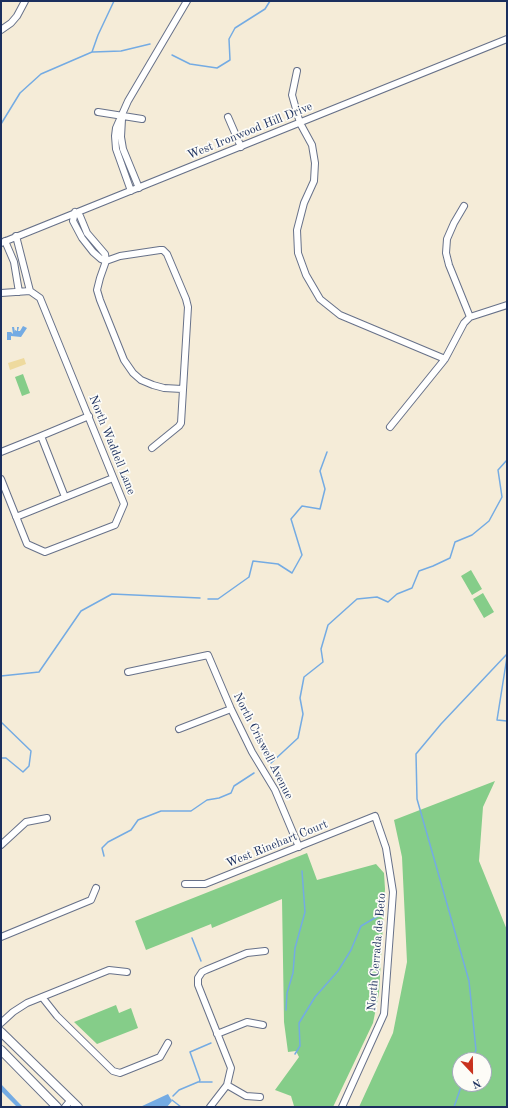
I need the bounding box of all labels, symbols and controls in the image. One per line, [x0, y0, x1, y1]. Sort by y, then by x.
street label: West Ironwood Hill Drive [185, 99, 315, 163]
street label: North Waddell Lane [86, 393, 138, 497]
street label: North Criswell Avenue [230, 690, 296, 802]
street label: West Rinehart Court [224, 817, 330, 871]
street label: North Cerrada de Beto [365, 893, 389, 1011]
north arrow [452, 1052, 492, 1092]
text: N [470, 1076, 482, 1089]

